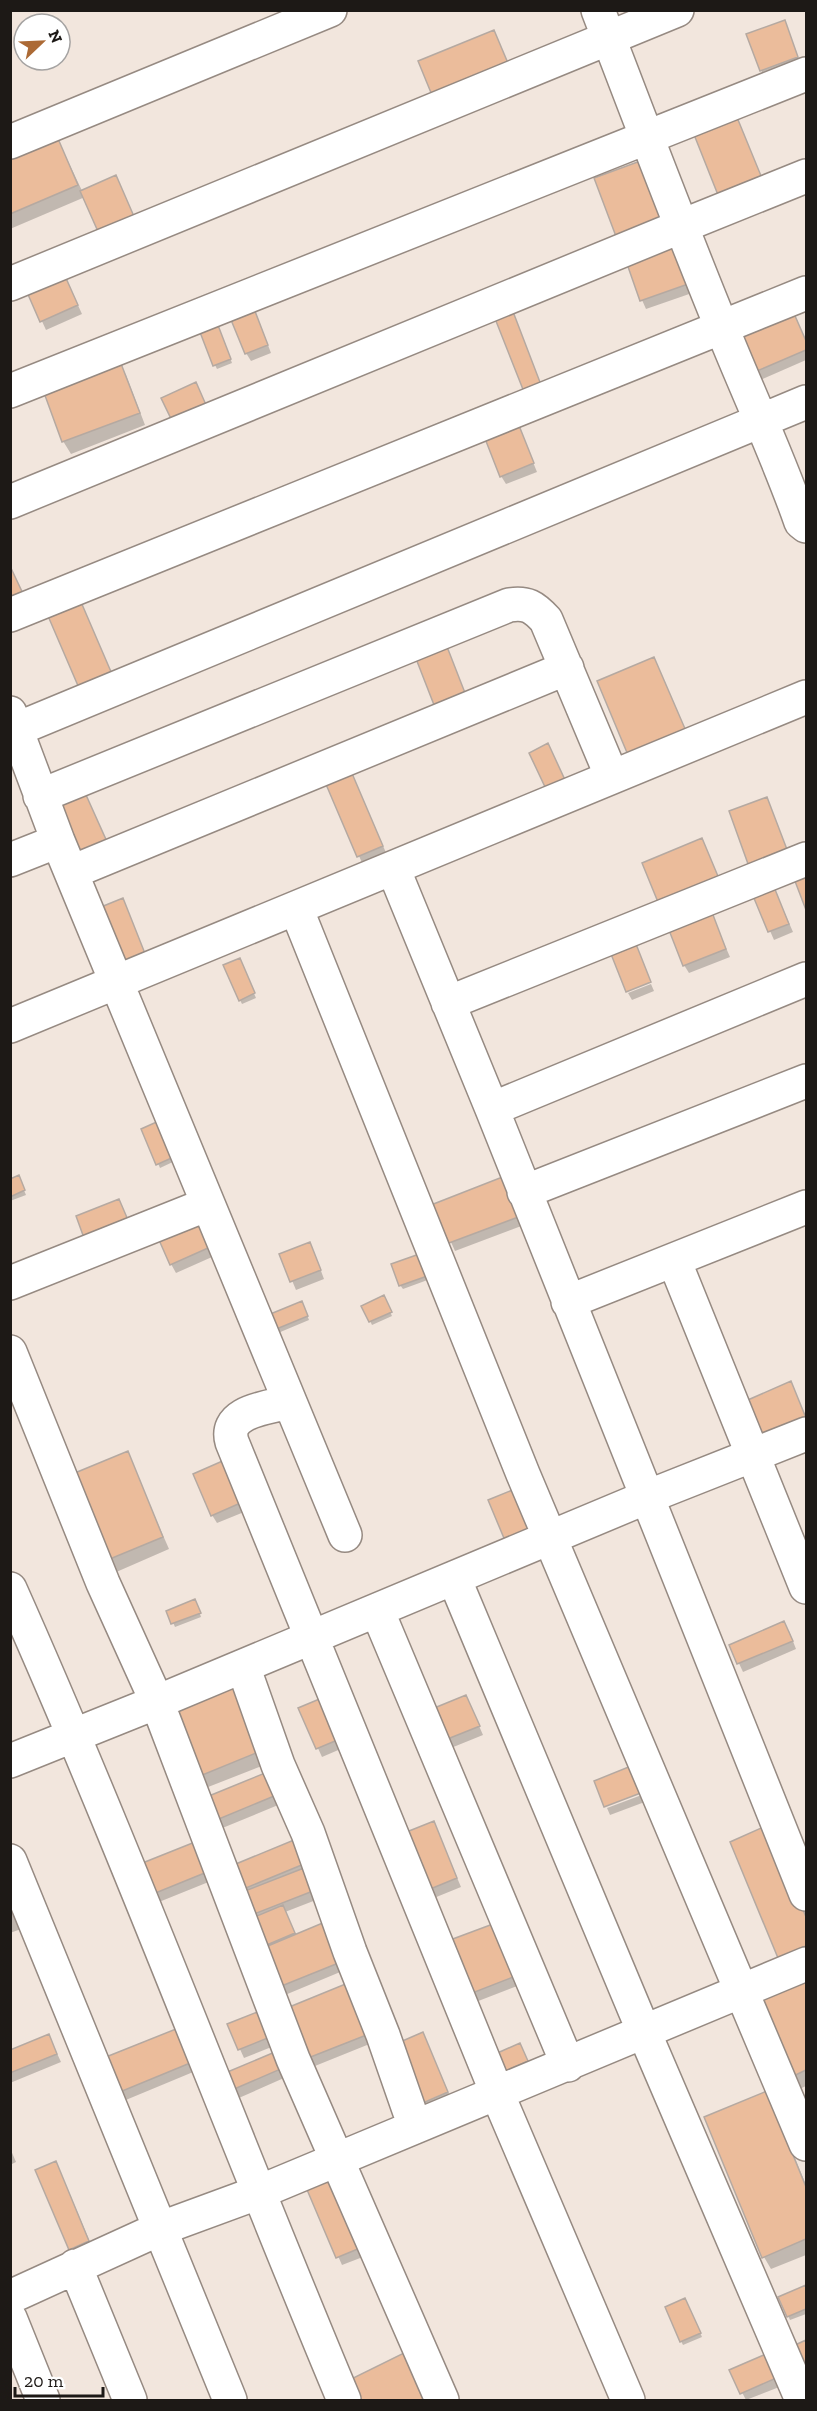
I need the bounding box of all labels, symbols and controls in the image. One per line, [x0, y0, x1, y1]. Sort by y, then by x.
north arrow [12, 12, 72, 72]
text: N [44, 27, 66, 46]
scale bar [15, 2360, 104, 2398]
text: 20 m [24, 2370, 64, 2392]

